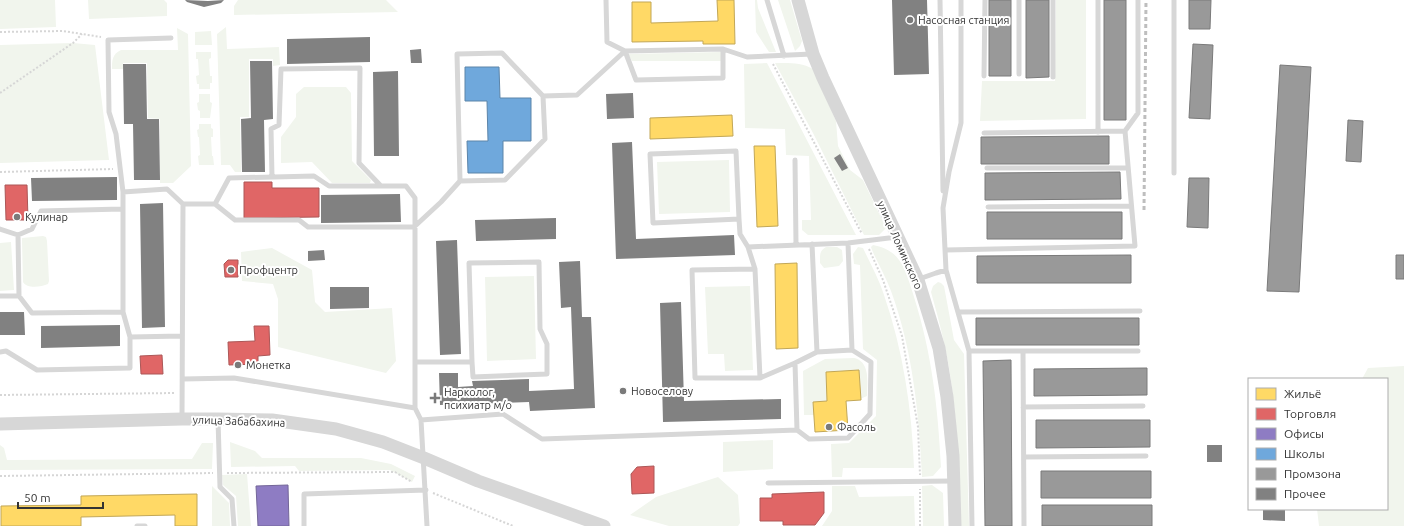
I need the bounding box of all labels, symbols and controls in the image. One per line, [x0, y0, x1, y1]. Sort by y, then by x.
place label: Насосная станция [918, 14, 1010, 26]
marker: Насосная станция [905, 15, 915, 25]
street label: улица Ломинского [875, 199, 925, 291]
place label: Кулинар [25, 211, 68, 223]
marker: Кулинар [12, 212, 22, 222]
place label: Профцентр [239, 264, 298, 276]
marker: Профцентр [226, 265, 236, 275]
place label: Монетка [246, 359, 291, 371]
marker: Монетка [233, 360, 243, 370]
legend [1248, 378, 1388, 510]
place label: Новоселову [631, 385, 694, 397]
place label: Нарколог, психиатр м/о [444, 386, 512, 411]
marker: Новоселову [618, 386, 628, 396]
text: Жильё [1284, 387, 1321, 400]
marker: Нарколог, психиатр м/о [429, 392, 441, 404]
text: Торговля [1284, 407, 1336, 420]
street label: улица Забабахина [192, 413, 286, 429]
place label: Фасоль [837, 421, 876, 433]
marker: Фасоль [824, 422, 834, 432]
text: Офисы [1284, 427, 1324, 440]
text: Школы [1284, 447, 1325, 460]
text: Промзона [1284, 467, 1341, 480]
scale bar [18, 484, 103, 510]
text: Прочее [1284, 487, 1326, 500]
text: 50 m [24, 491, 51, 504]

